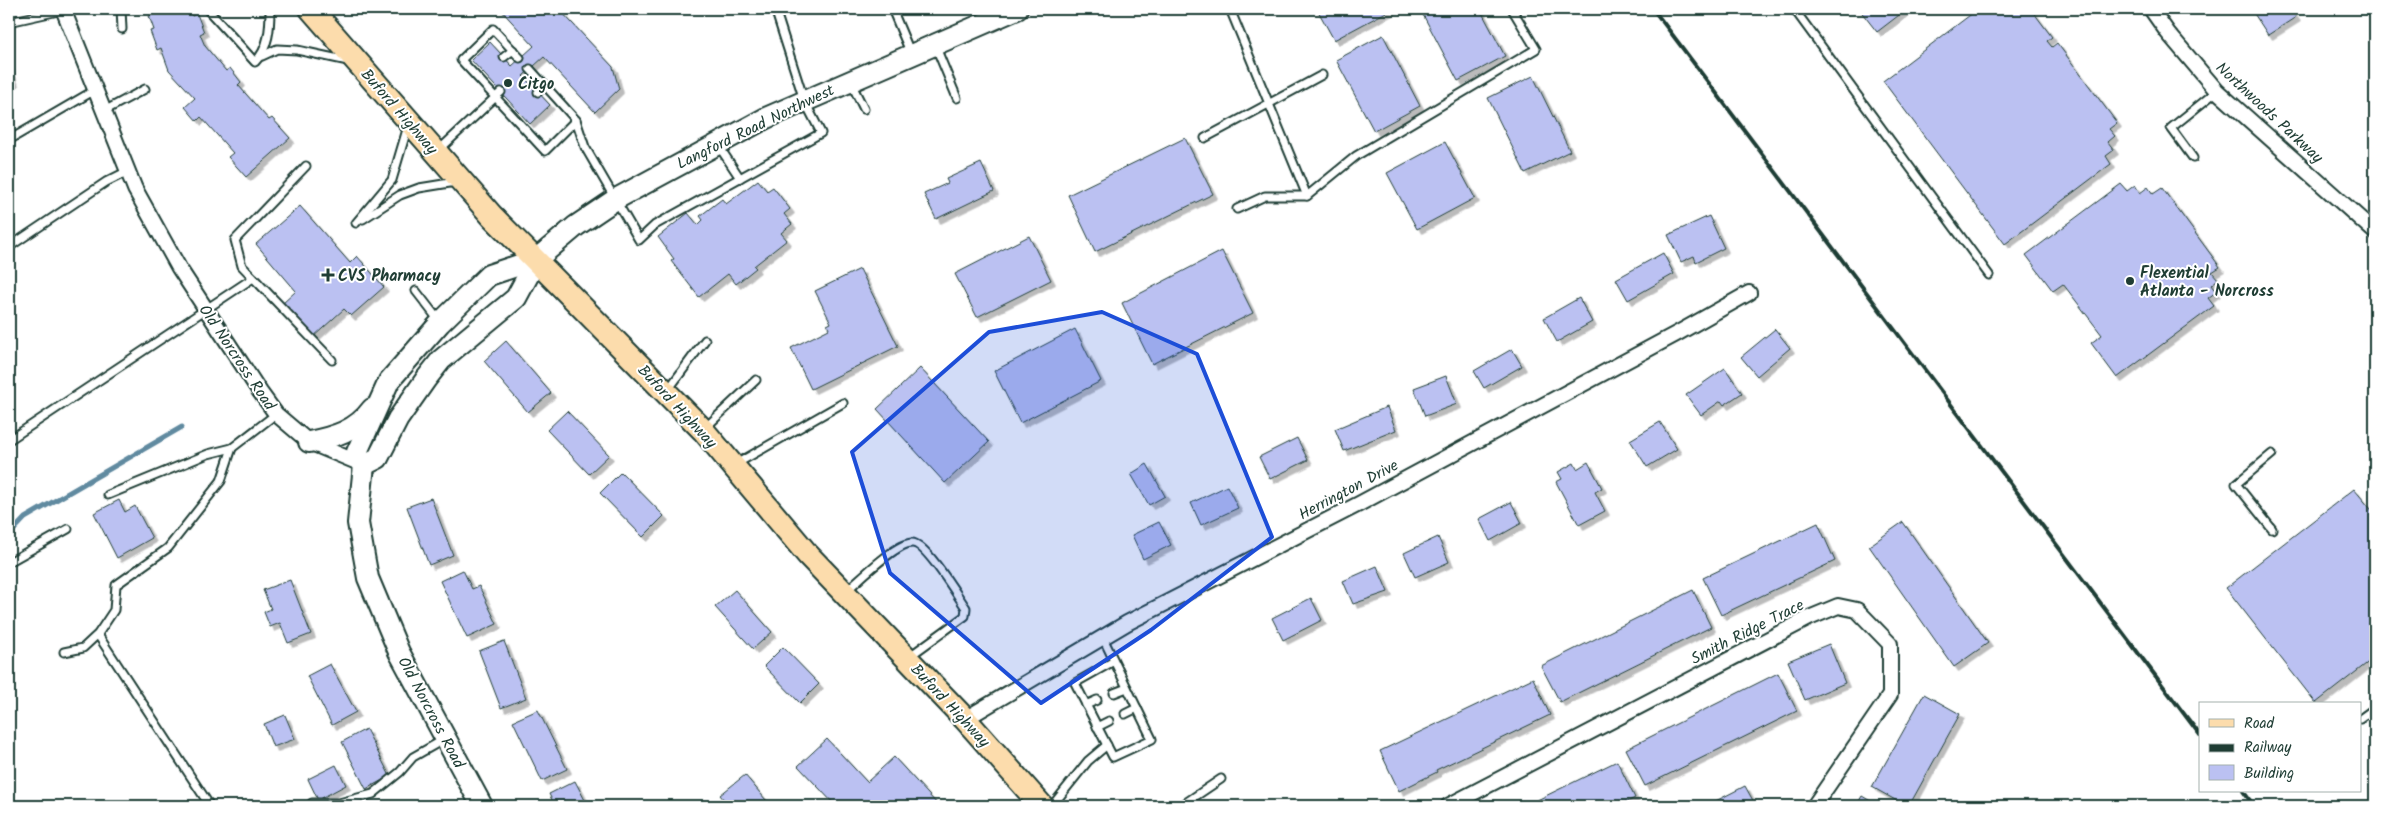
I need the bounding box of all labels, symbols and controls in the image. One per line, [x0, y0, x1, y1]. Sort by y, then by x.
street label: Northwoods Parkway [2209, 56, 2329, 170]
street label: Buford Highway [354, 63, 444, 161]
place label: Citgo [518, 72, 554, 97]
marker: Citgo [502, 77, 514, 89]
street label: Langford Road Northwest [672, 78, 840, 176]
place label: Flexential Atlanta - Norcross [2140, 261, 2274, 304]
place label: CVS Pharmacy [338, 264, 441, 289]
marker: CVS Pharmacy [322, 269, 334, 281]
marker: Flexential Atlanta - Norcross [2124, 275, 2136, 287]
street label: Old Norcross Road [192, 300, 282, 417]
street label: Buford Highway [631, 359, 723, 455]
street label: Herrington Drive [1294, 453, 1403, 527]
street label: Smith Ridge Trace [1687, 593, 1809, 672]
street label: Old Norcross Road [391, 652, 471, 774]
street label: Buford Highway [904, 658, 996, 754]
legend [2199, 702, 2362, 792]
text: Road [2244, 712, 2275, 736]
text: Railway [2244, 736, 2292, 760]
text: Building [2244, 762, 2294, 786]

